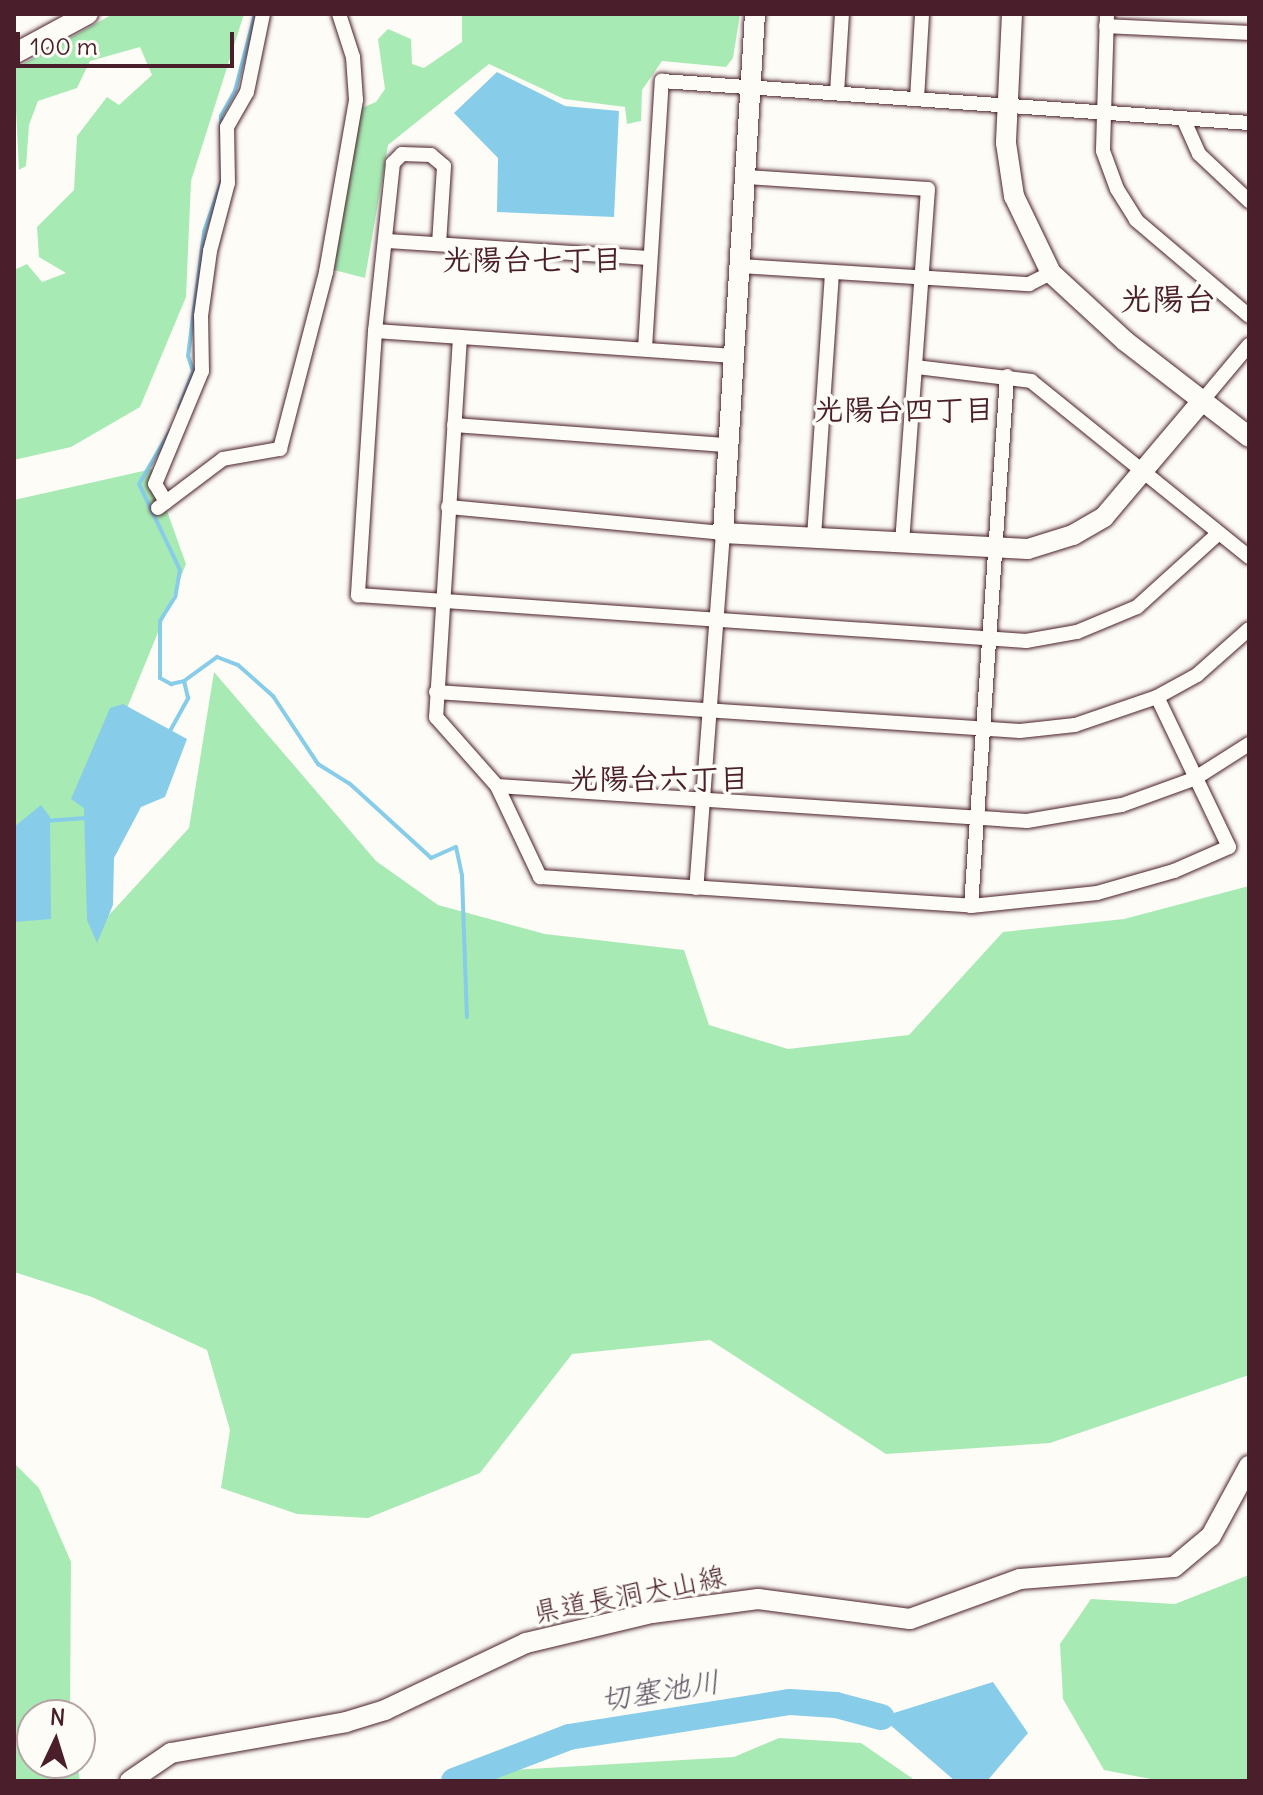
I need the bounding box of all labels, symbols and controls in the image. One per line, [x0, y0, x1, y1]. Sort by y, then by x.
scale bar [20, 16, 238, 66]
text: 100 m [30, 31, 98, 61]
district label: 光陽台七丁目 [442, 241, 622, 277]
district label: 光陽台 [1120, 280, 1216, 318]
district label: 光陽台四丁目 [814, 391, 994, 427]
district label: 光陽台六丁目 [569, 760, 749, 796]
street label: 県道長洞犬山線 [530, 1559, 728, 1629]
water label: 切塞池川 [598, 1663, 722, 1717]
north arrow [16, 1699, 96, 1779]
text: N [49, 1703, 66, 1732]

